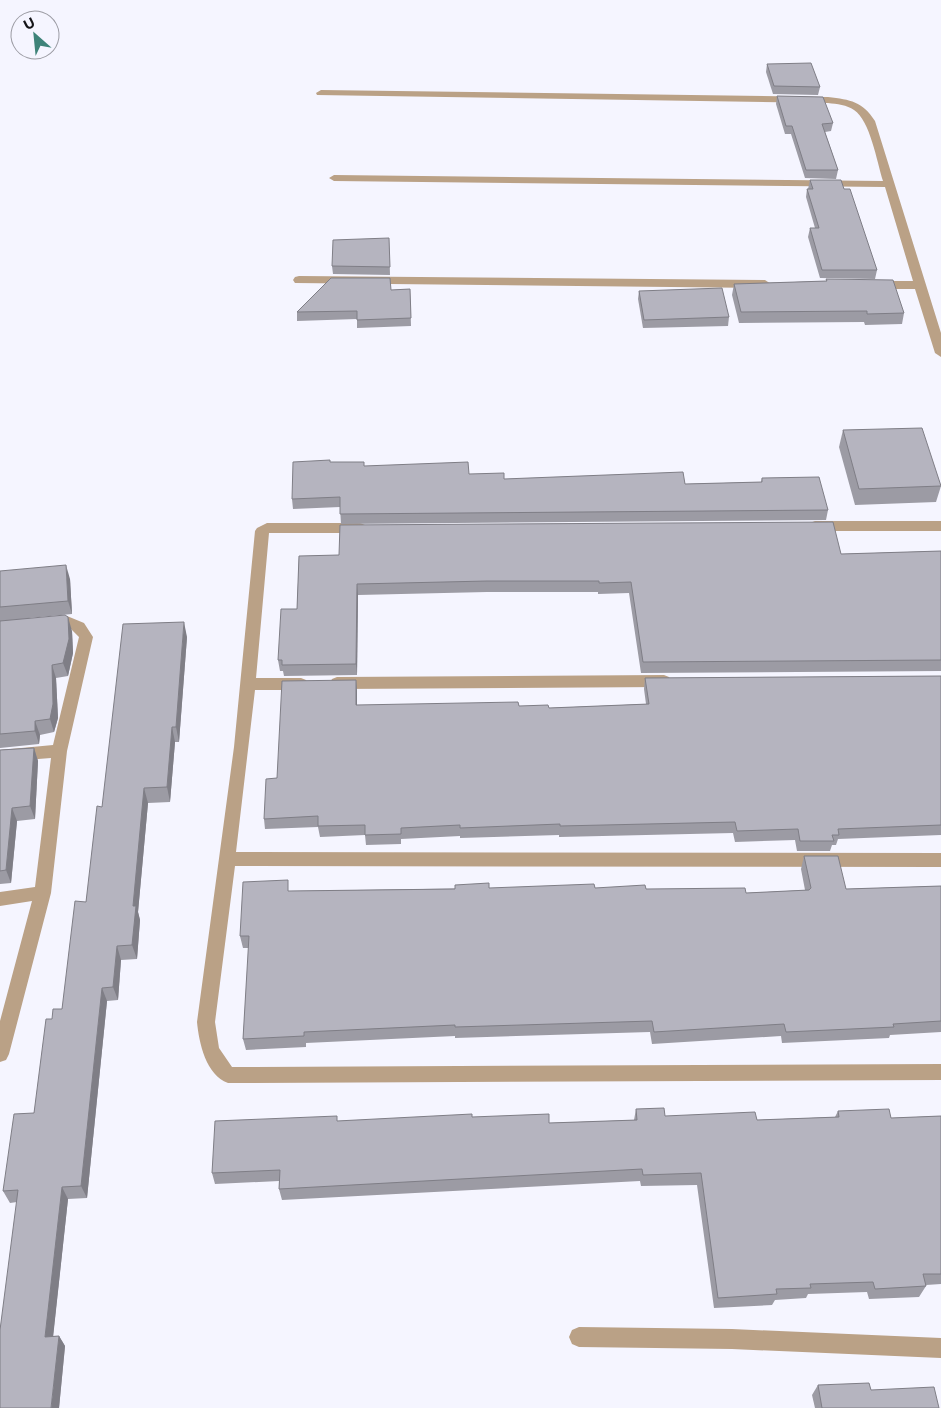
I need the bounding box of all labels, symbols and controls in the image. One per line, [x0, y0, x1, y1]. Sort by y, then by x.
north arrow [10, 10, 60, 60]
text: U [20, 13, 38, 34]

